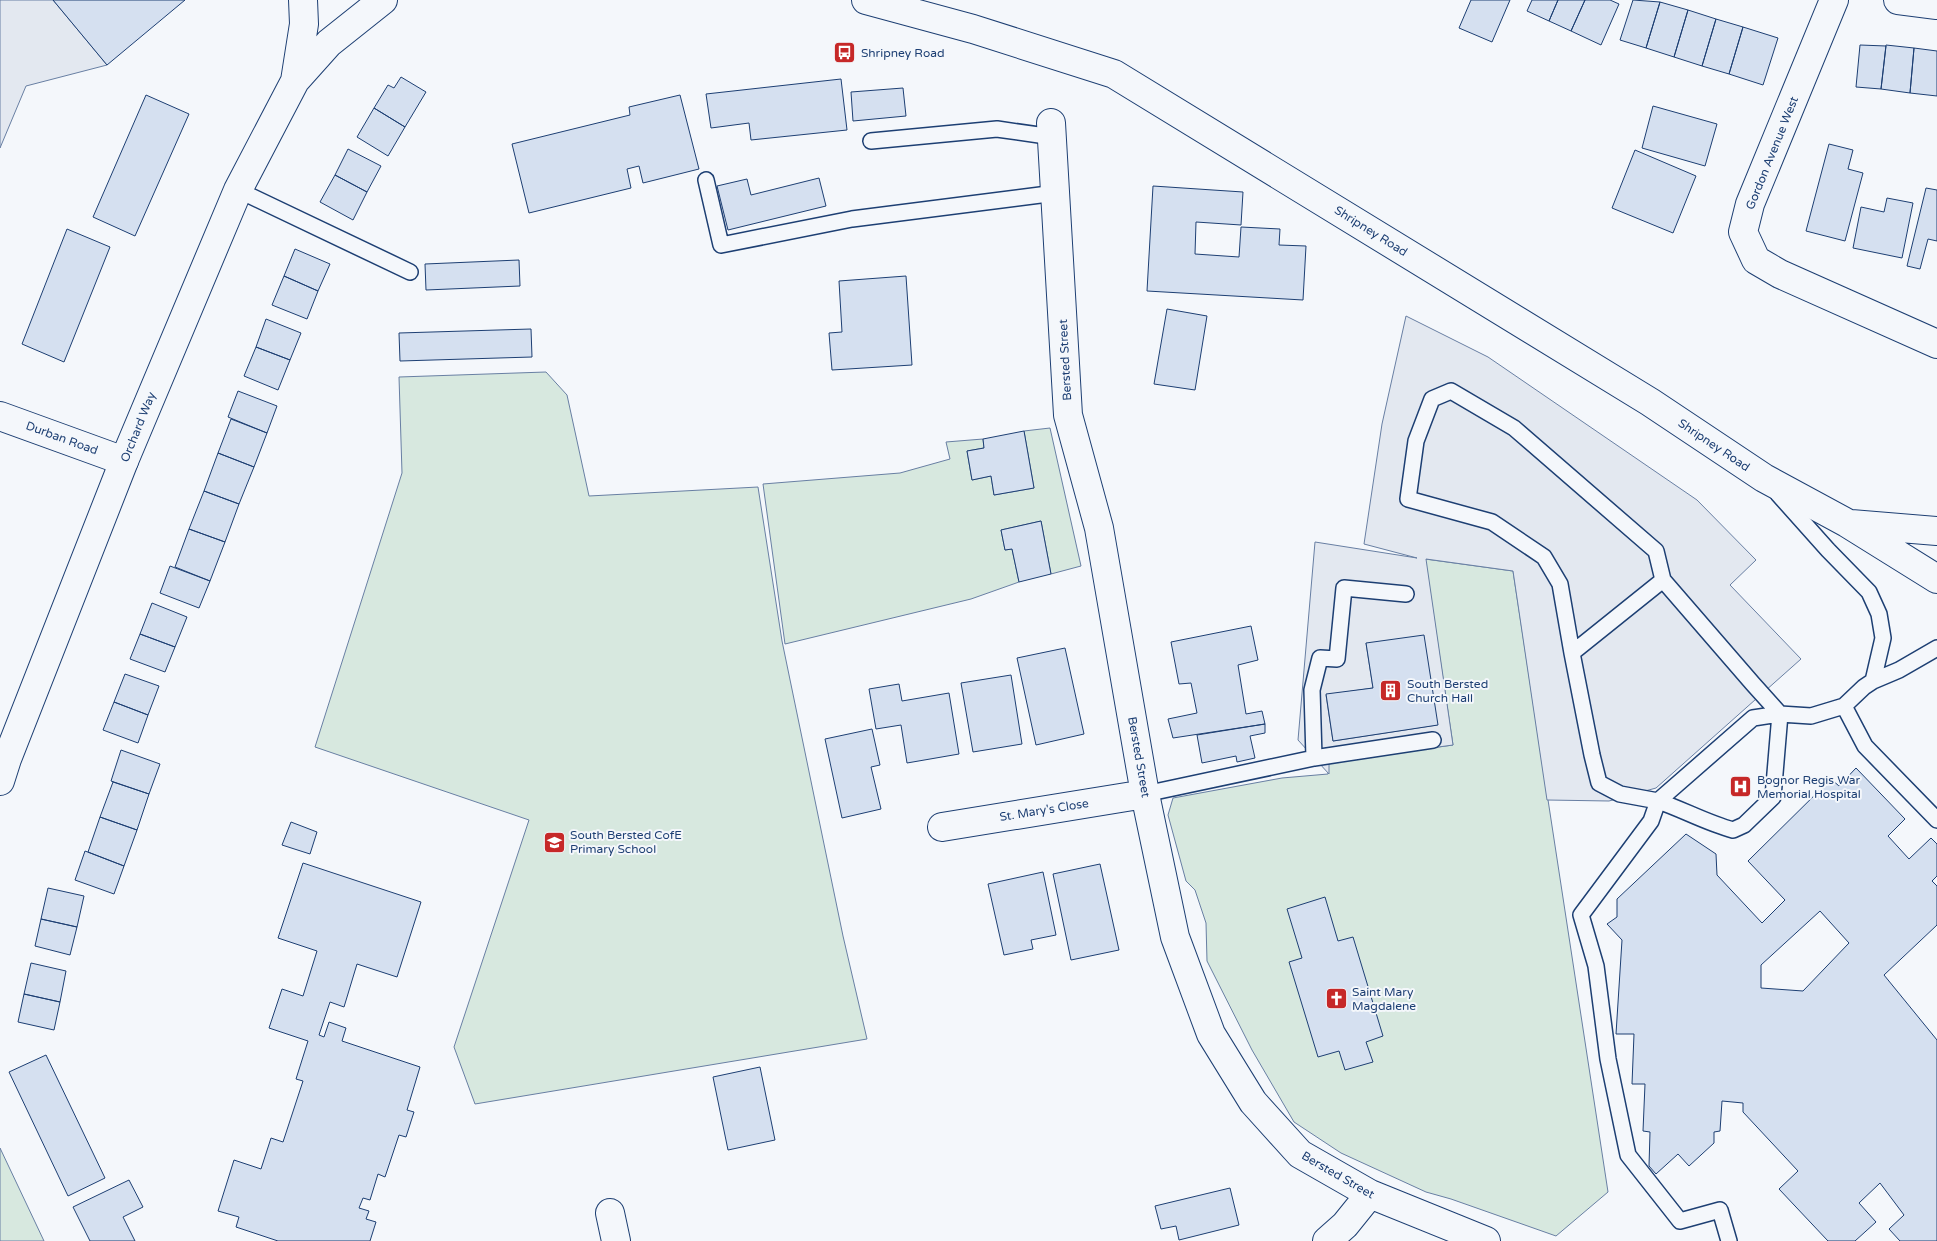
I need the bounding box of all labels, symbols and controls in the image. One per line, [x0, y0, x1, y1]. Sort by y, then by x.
bus stop icon: Shripney Road [833, 41, 857, 65]
place label: Shripney Road [861, 46, 945, 60]
street label: Gordon Avenue West [1743, 94, 1801, 212]
street label: Shripney Road [1332, 203, 1410, 259]
street label: Bersted Street [1056, 318, 1074, 401]
street label: Orchard Way [118, 389, 159, 464]
street label: Shripney Road [1675, 416, 1753, 474]
street label: Durban Road [24, 418, 100, 458]
place label: South Bersted Church Hall [1407, 677, 1488, 705]
building icon: South Bersted Church Hall [1379, 679, 1403, 703]
street label: Bersted Street [1125, 716, 1153, 799]
place label: Bognor Regis War Memorial Hospital [1757, 773, 1861, 801]
hospital icon: Bognor Regis War Memorial Hospital [1729, 775, 1753, 799]
street label: St. Mary's Close [998, 796, 1090, 824]
place label: South Bersted CofE Primary School [570, 828, 682, 856]
school or university icon: South Bersted CofE Primary School [542, 830, 566, 854]
place label: Saint Mary Magdalene [1352, 985, 1416, 1013]
church icon: Saint Mary Magdalene [1324, 987, 1348, 1011]
street label: Bersted Street [1299, 1149, 1377, 1202]

